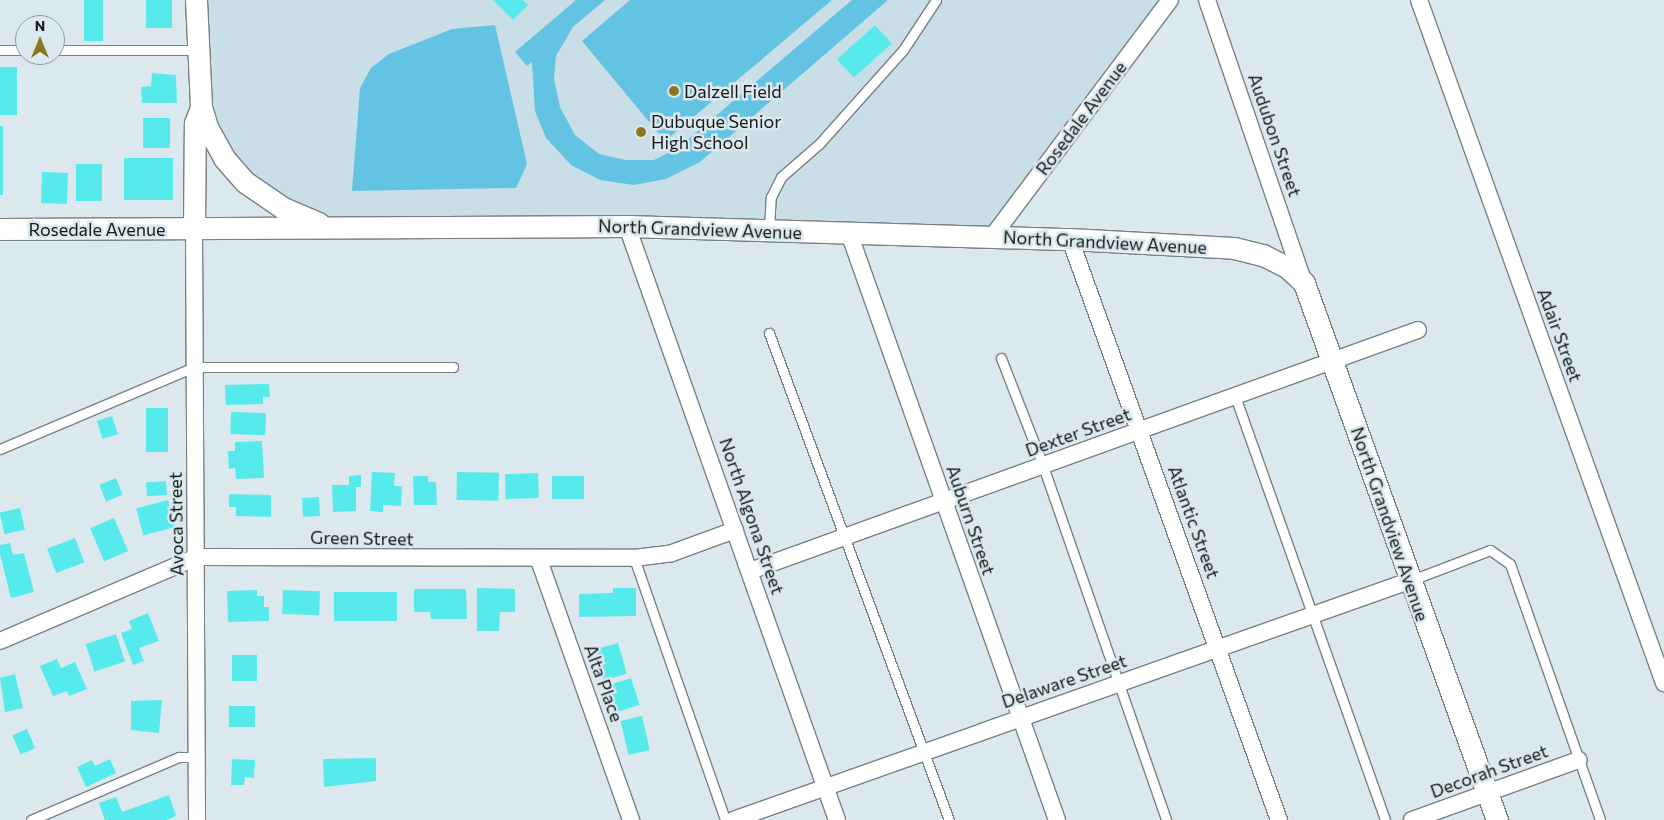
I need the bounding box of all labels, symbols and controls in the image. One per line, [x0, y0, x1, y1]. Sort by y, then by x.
north arrow [15, 15, 65, 65]
text: N [35, 17, 45, 34]
street label: Rosedale Avenue [1031, 57, 1131, 179]
street label: Audubon Street [1244, 71, 1306, 199]
place label: Dalzell Field [684, 80, 782, 102]
marker: Dalzell Field [668, 85, 680, 97]
place label: Dubuque Senior High School [651, 111, 781, 154]
marker: Dubuque Senior High School [635, 126, 647, 138]
street label: North Grandview Avenue [598, 215, 802, 243]
street label: Rosedale Avenue [28, 218, 166, 240]
street label: North Grandview Avenue [1003, 226, 1207, 258]
street label: Adair Street [1533, 285, 1587, 385]
street label: Dexter Street [1022, 403, 1134, 461]
street label: North Grandview Avenue [1347, 424, 1433, 624]
street label: North Algona Street [715, 435, 789, 597]
street label: Auburn Street [942, 462, 1000, 578]
street label: Atlantic Street [1164, 463, 1224, 581]
street label: Avoca Street [164, 472, 188, 576]
street label: Green Street [310, 526, 414, 550]
street label: Alta Place [580, 641, 628, 725]
street label: Delaware Street [999, 649, 1129, 713]
street label: Decorah Street [1427, 740, 1551, 802]

